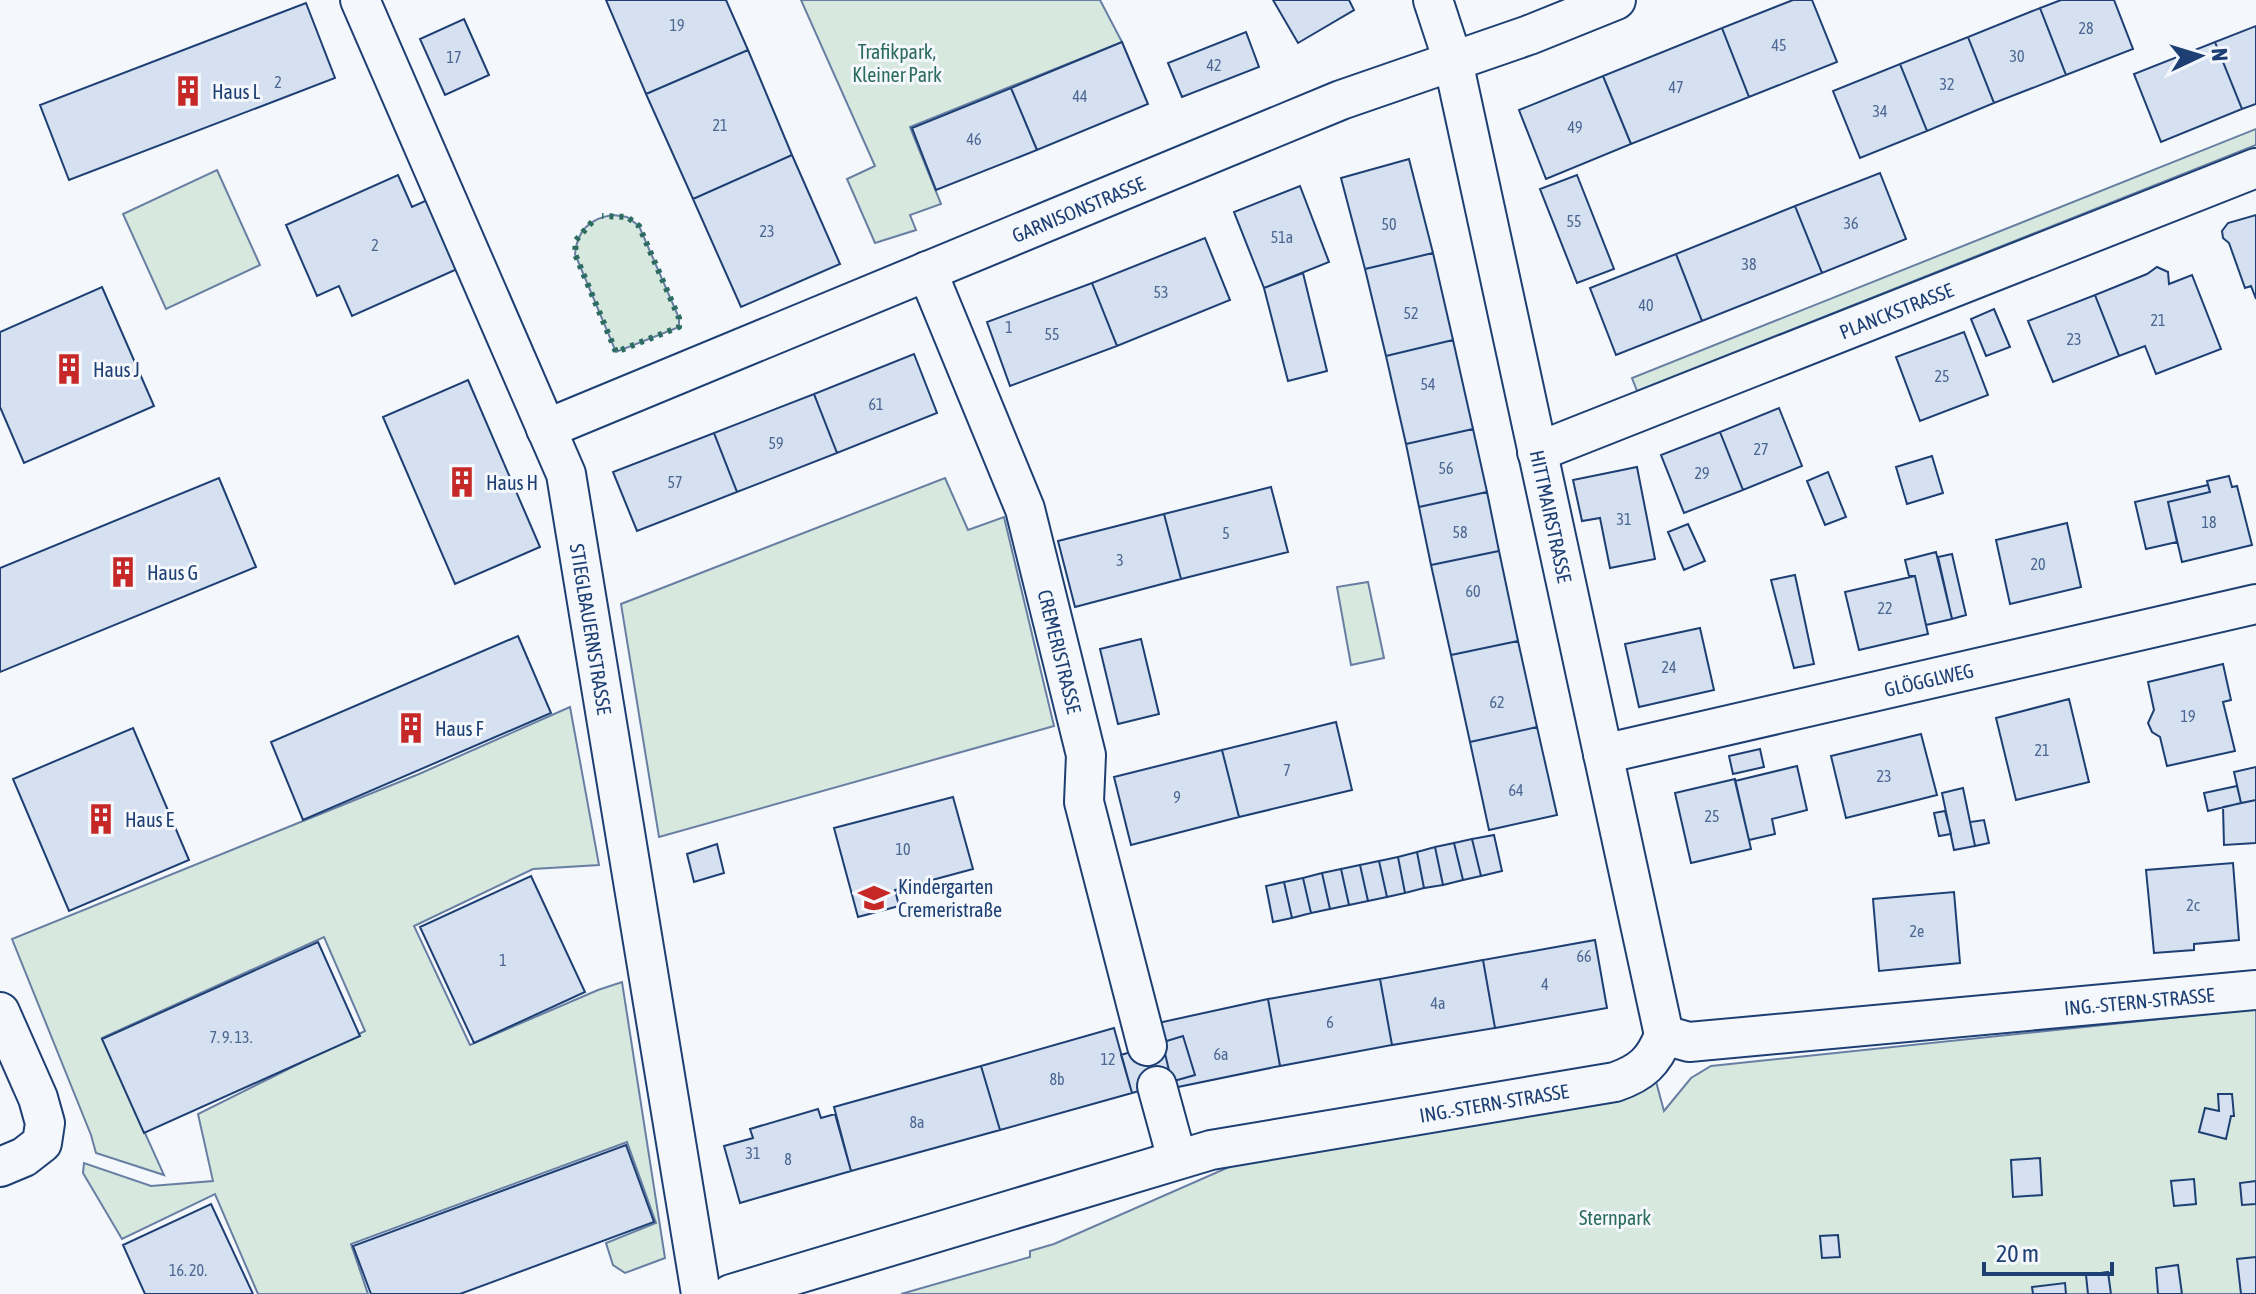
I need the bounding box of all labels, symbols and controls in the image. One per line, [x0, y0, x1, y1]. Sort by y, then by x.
house number: 19 [669, 16, 685, 34]
north arrow [2160, 16, 2240, 96]
house number: 28 [2078, 19, 2094, 37]
house number: 45 [1771, 36, 1787, 54]
park label: Trafikpark, Kleiner Park [852, 40, 942, 86]
house number: 30 [2009, 47, 2025, 65]
text: N [2207, 47, 2233, 62]
house number: 17 [446, 48, 462, 66]
house number: 42 [1206, 56, 1222, 74]
house number: 2 [274, 73, 282, 91]
building icon: Haus L [171, 74, 205, 108]
house number: 32 [1939, 75, 1955, 93]
house number: 47 [1668, 78, 1684, 96]
place label: Haus L [212, 80, 260, 103]
house number: 44 [1072, 87, 1088, 105]
house number: 34 [1872, 102, 1888, 120]
house number: 21 [712, 116, 728, 134]
house number: 49 [1567, 118, 1583, 136]
house number: 46 [966, 130, 982, 148]
street label: GARNISONSTRASSE [1008, 171, 1148, 246]
house number: 55 [1566, 212, 1582, 230]
house number: 36 [1843, 214, 1859, 232]
house number: 50 [1381, 215, 1397, 233]
house number: 23 [759, 222, 775, 240]
house number: 51a [1271, 228, 1293, 246]
house number: 2 [371, 236, 379, 254]
house number: 38 [1741, 255, 1757, 273]
street label: PLANCKSTRASSE [1836, 277, 1957, 343]
house number: 53 [1153, 283, 1169, 301]
house number: 40 [1638, 296, 1654, 314]
house number: 52 [1403, 304, 1419, 322]
house number: 21 [2150, 311, 2166, 329]
house number: 1 [1005, 318, 1013, 336]
house number: 55 [1044, 325, 1060, 343]
house number: 23 [2066, 330, 2082, 348]
building icon: Haus J [52, 352, 86, 386]
place label: Haus J [93, 358, 140, 381]
house number: 25 [1934, 367, 1950, 385]
house number: 54 [1420, 375, 1436, 393]
house number: 61 [868, 395, 884, 413]
house number: 59 [768, 434, 784, 452]
house number: 27 [1753, 440, 1769, 458]
street label: HITTMAIRSTRASSE [1526, 448, 1577, 585]
house number: 56 [1438, 459, 1454, 477]
house number: 29 [1694, 464, 1710, 482]
building icon: Haus H [445, 465, 479, 499]
place label: Haus H [486, 471, 538, 494]
house number: 57 [667, 473, 683, 491]
house number: 31 [1616, 510, 1632, 528]
house number: 18 [2201, 513, 2217, 531]
house number: 58 [1452, 523, 1468, 541]
house number: 5 [1222, 524, 1230, 542]
street label: STIEGLBAUERNSTRASSE [566, 542, 617, 717]
house number: 3 [1116, 551, 1124, 569]
building icon: Haus G [106, 555, 140, 589]
house number: 20 [2030, 555, 2046, 573]
place label: Haus G [147, 561, 198, 584]
house number: 60 [1465, 582, 1481, 600]
street label: CREMERISTRASSE [1034, 587, 1087, 716]
house number: 22 [1877, 599, 1893, 617]
house number: 24 [1661, 658, 1677, 676]
street label: GLÖGGLWEG [1882, 658, 1976, 701]
house number: 62 [1489, 693, 1505, 711]
house number: 19 [2180, 707, 2196, 725]
building icon: Haus F [394, 711, 428, 745]
place label: Haus F [435, 717, 483, 740]
house number: 21 [2034, 741, 2050, 759]
house number: 7 [1283, 761, 1291, 779]
house number: 23 [1876, 767, 1892, 785]
house number: 64 [1508, 781, 1524, 799]
house number: 9 [1173, 788, 1181, 806]
building icon: Haus E [84, 802, 118, 836]
house number: 25 [1704, 807, 1720, 825]
place label: Haus E [125, 808, 174, 831]
house number: 10 [895, 840, 911, 858]
place label: Kindergarten Cremeristraße [898, 875, 1002, 921]
school or university icon: Kindergarten Cremeristraße [857, 881, 891, 915]
house number: 2c [2186, 896, 2200, 914]
house number: 2e [1910, 922, 1924, 940]
house number: 66 [1576, 947, 1592, 965]
house number: 1 [499, 951, 507, 969]
house number: 4 [1541, 975, 1549, 993]
street label: ING.-STERN-STRASSE [2063, 982, 2216, 1019]
house number: 4a [1431, 994, 1445, 1012]
house number: 6 [1326, 1013, 1334, 1031]
house number: 7. 9. 13. [209, 1028, 253, 1046]
house number: 6a [1214, 1045, 1228, 1063]
house number: 12 [1100, 1050, 1116, 1068]
house number: 8b [1049, 1070, 1065, 1088]
street label: ING.-STERN-STRASSE [1418, 1078, 1571, 1126]
house number: 8a [910, 1113, 924, 1131]
house number: 31 [745, 1144, 761, 1162]
house number: 8 [784, 1150, 792, 1168]
park label: Sternpark [1579, 1206, 1651, 1229]
scale bar [1984, 1226, 2112, 1276]
text: 20 m [1996, 1240, 2039, 1267]
house number: 16. 20. [169, 1261, 207, 1279]

